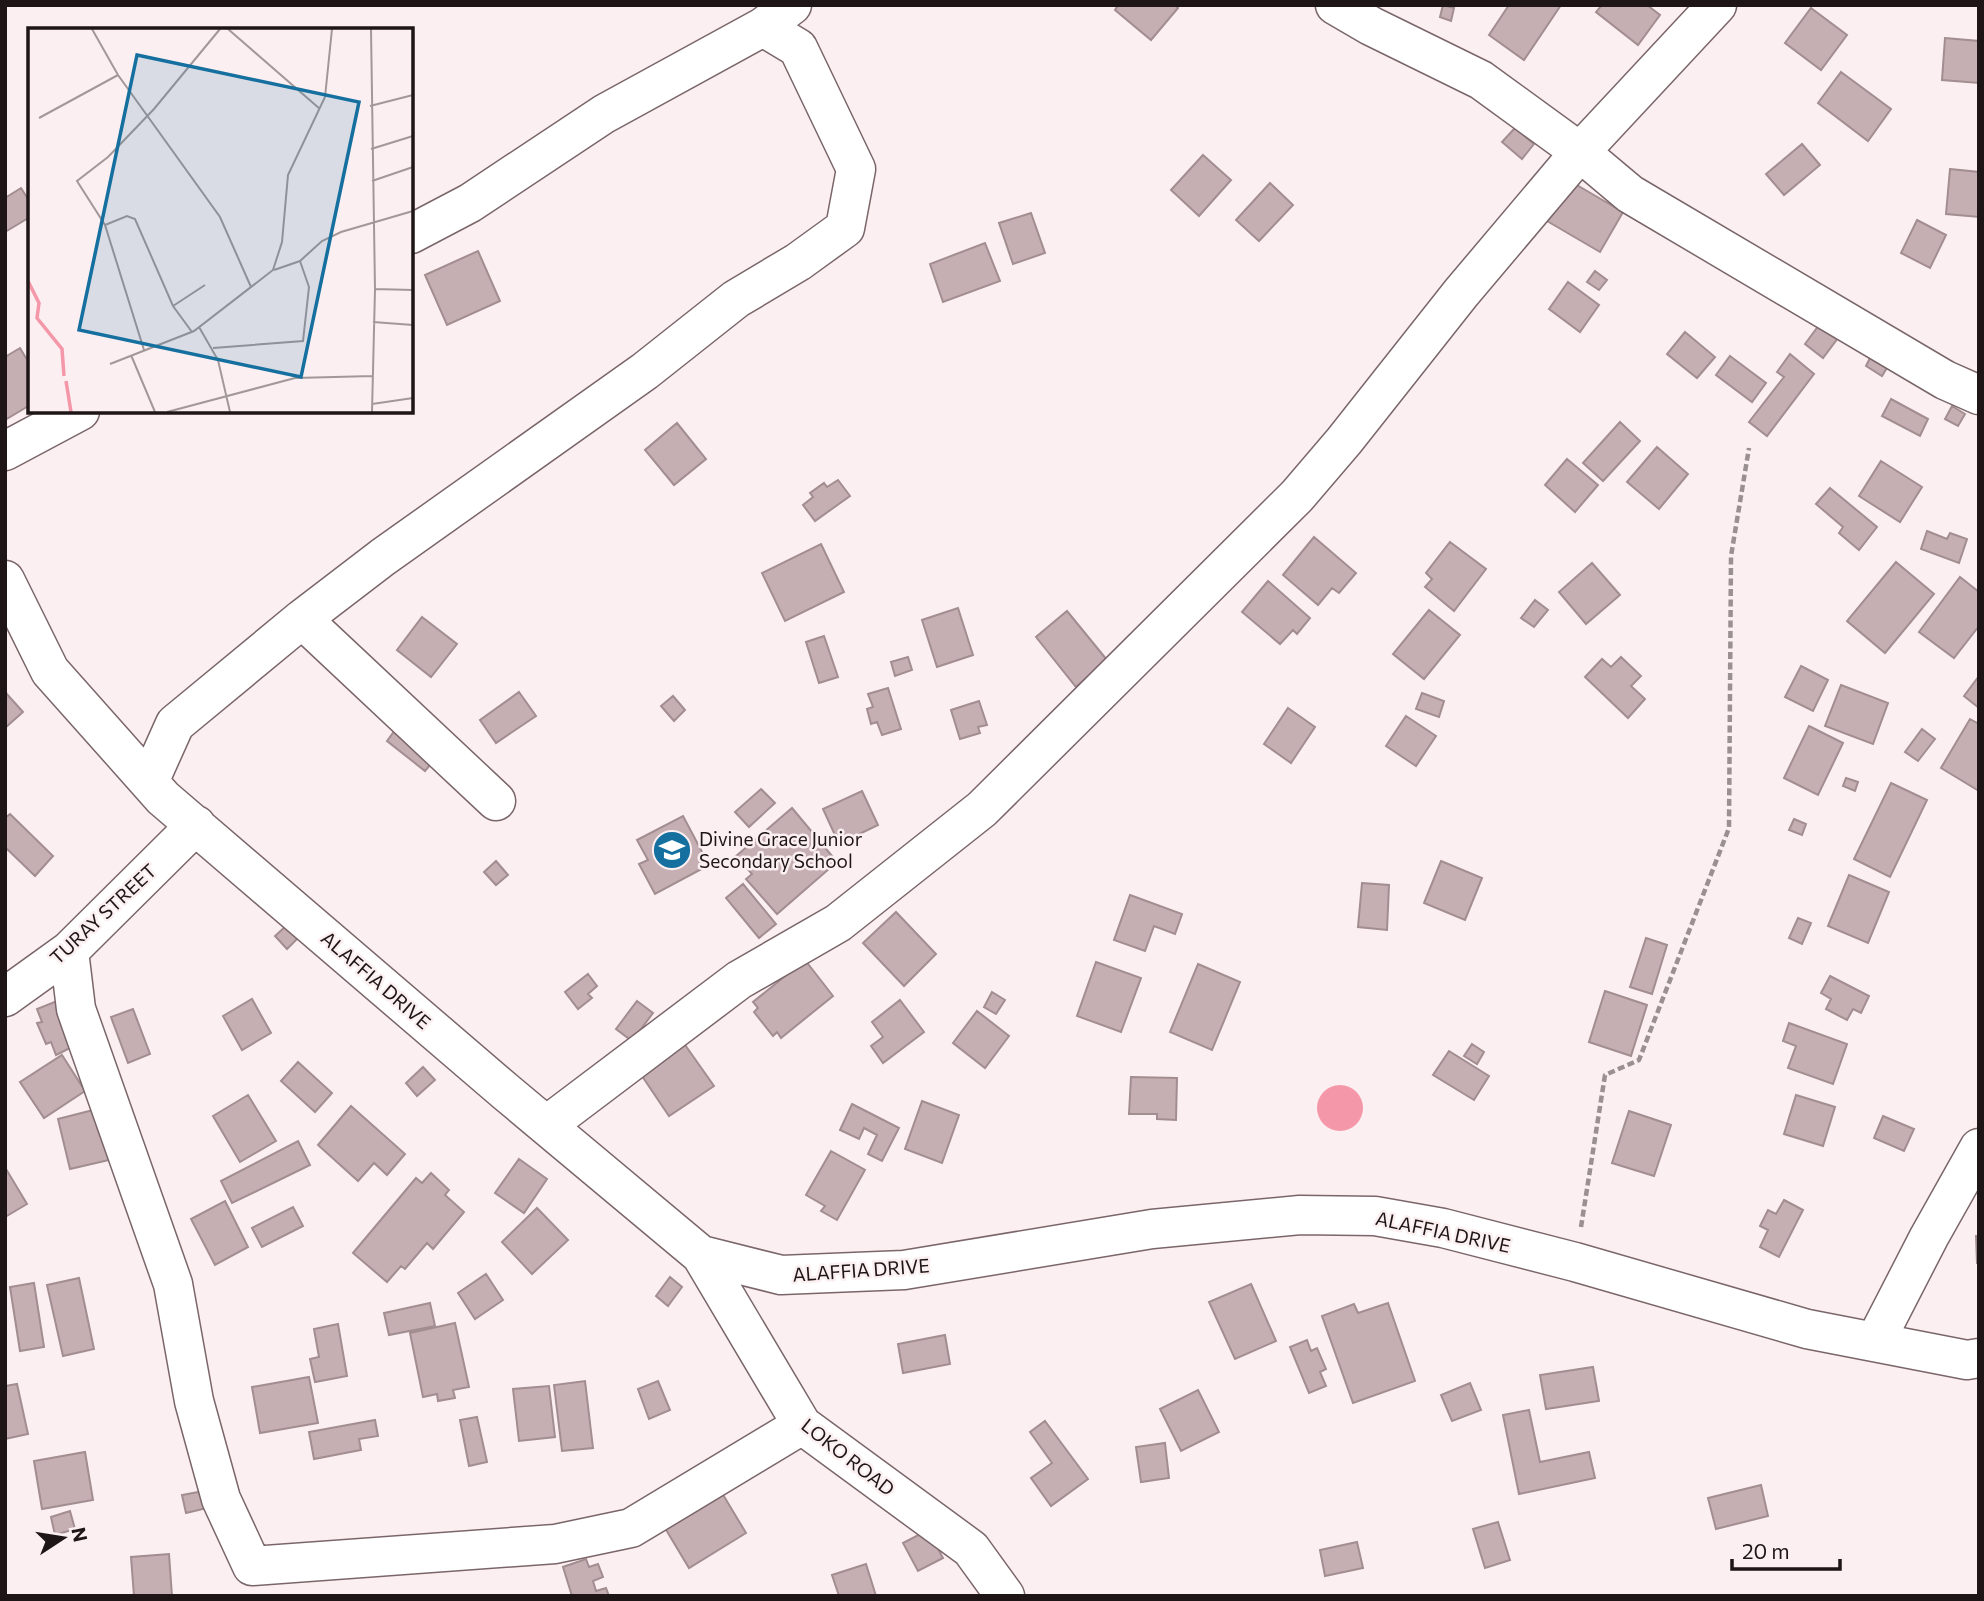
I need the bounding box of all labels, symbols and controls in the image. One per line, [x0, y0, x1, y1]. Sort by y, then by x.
inset map [28, 28, 413, 413]
place label: Divine Grace Junior Secondary School [699, 827, 863, 872]
school or university icon: Divine Grace Junior Secondary School [651, 829, 693, 871]
street label: TURAY STREET [45, 859, 161, 969]
street label: ALAFFIA DRIVE [317, 926, 436, 1033]
street label: ALAFFIA DRIVE [1374, 1206, 1513, 1257]
street label: ALAFFIA DRIVE [792, 1253, 930, 1286]
street label: LOKO ROAD [797, 1413, 899, 1500]
north arrow [28, 1503, 98, 1573]
text: N [67, 1525, 93, 1544]
scale bar [1732, 1528, 1840, 1572]
text: 20 m [1742, 1538, 1790, 1563]

